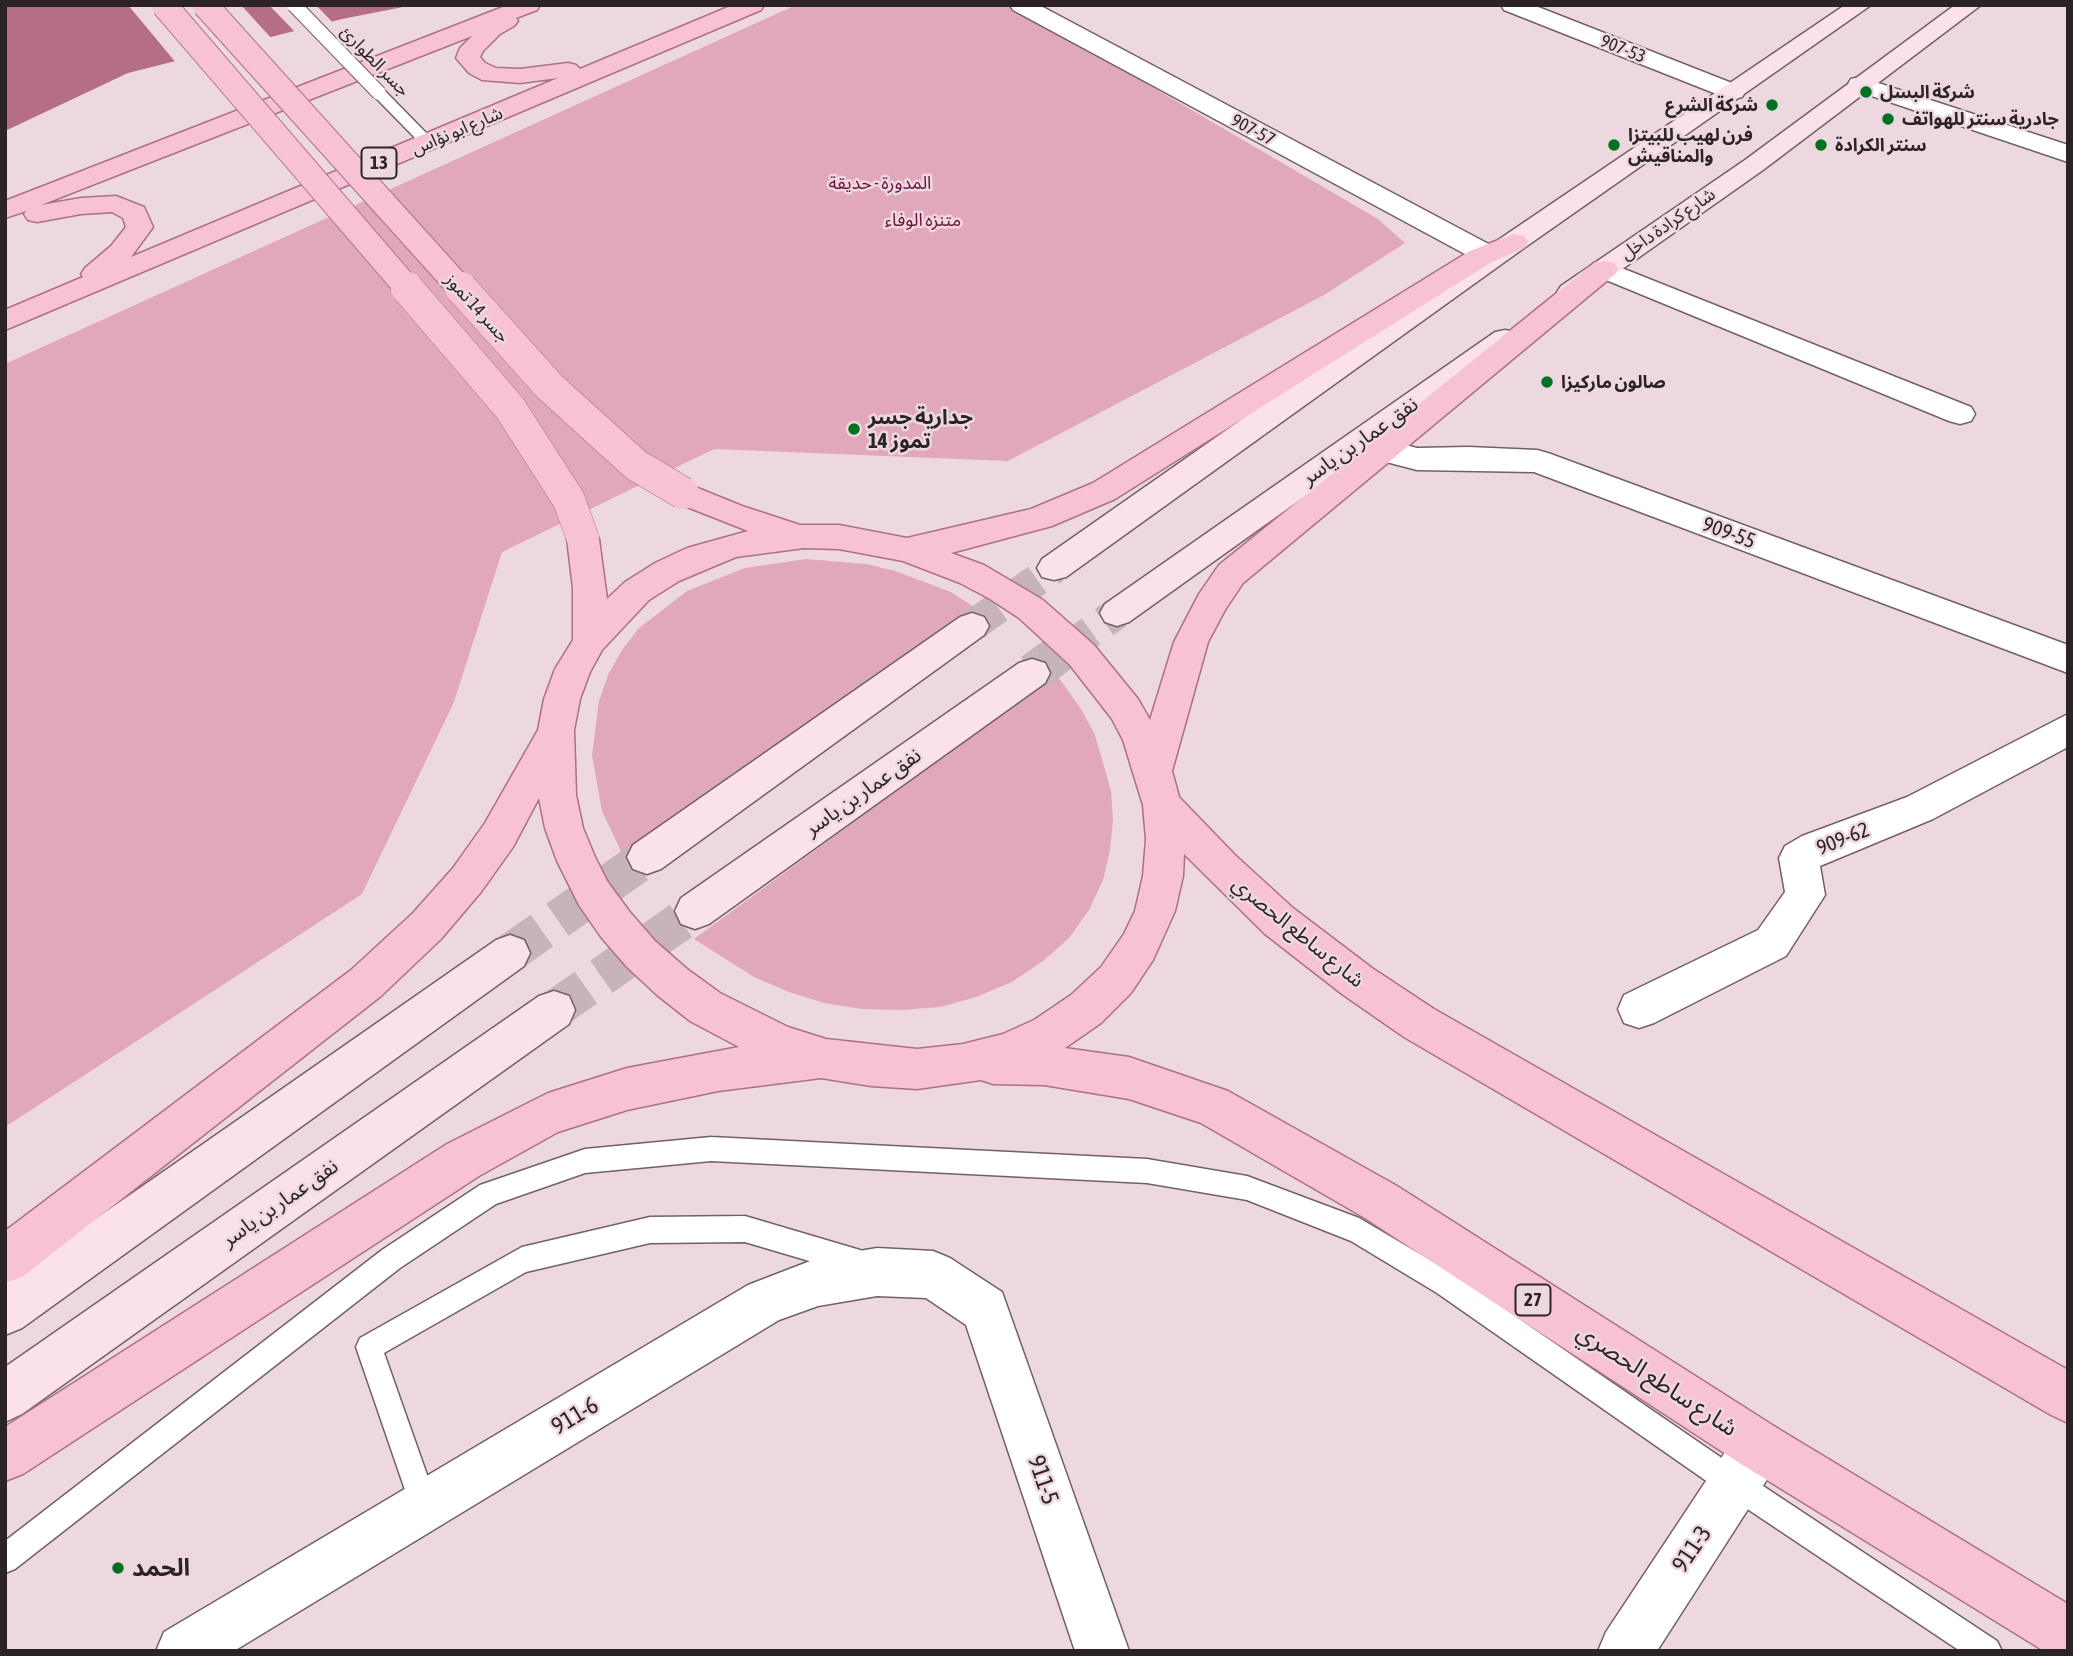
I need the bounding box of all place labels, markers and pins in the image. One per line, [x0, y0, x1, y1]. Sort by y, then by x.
place label: شركة البسل [1880, 81, 1975, 103]
marker: شركة البسل [1858, 84, 1874, 100]
place label: شركة الشرع [1665, 94, 1758, 116]
marker: شركة الشرع [1764, 97, 1780, 113]
place label: جادرية سنتر للهواتف [1902, 108, 2059, 130]
marker: جادرية سنتر للهواتف [1880, 111, 1896, 127]
place label: فرن لهيب للبيتزا والمناقيش [1628, 124, 1753, 166]
place label: سنتر الكرادة [1835, 134, 1927, 156]
marker: فرن لهيب للبيتزا والمناقيش [1606, 137, 1622, 153]
marker: سنتر الكرادة [1813, 137, 1829, 153]
place label: صالون ماركيزا [1561, 371, 1666, 393]
marker: صالون ماركيزا [1539, 374, 1555, 390]
place label: جدارية جسر 14 تموز [868, 404, 973, 454]
marker: جدارية جسر 14 تموز [846, 421, 862, 437]
place label: الحمد [132, 1554, 190, 1582]
marker: الحمد [110, 1560, 126, 1576]

